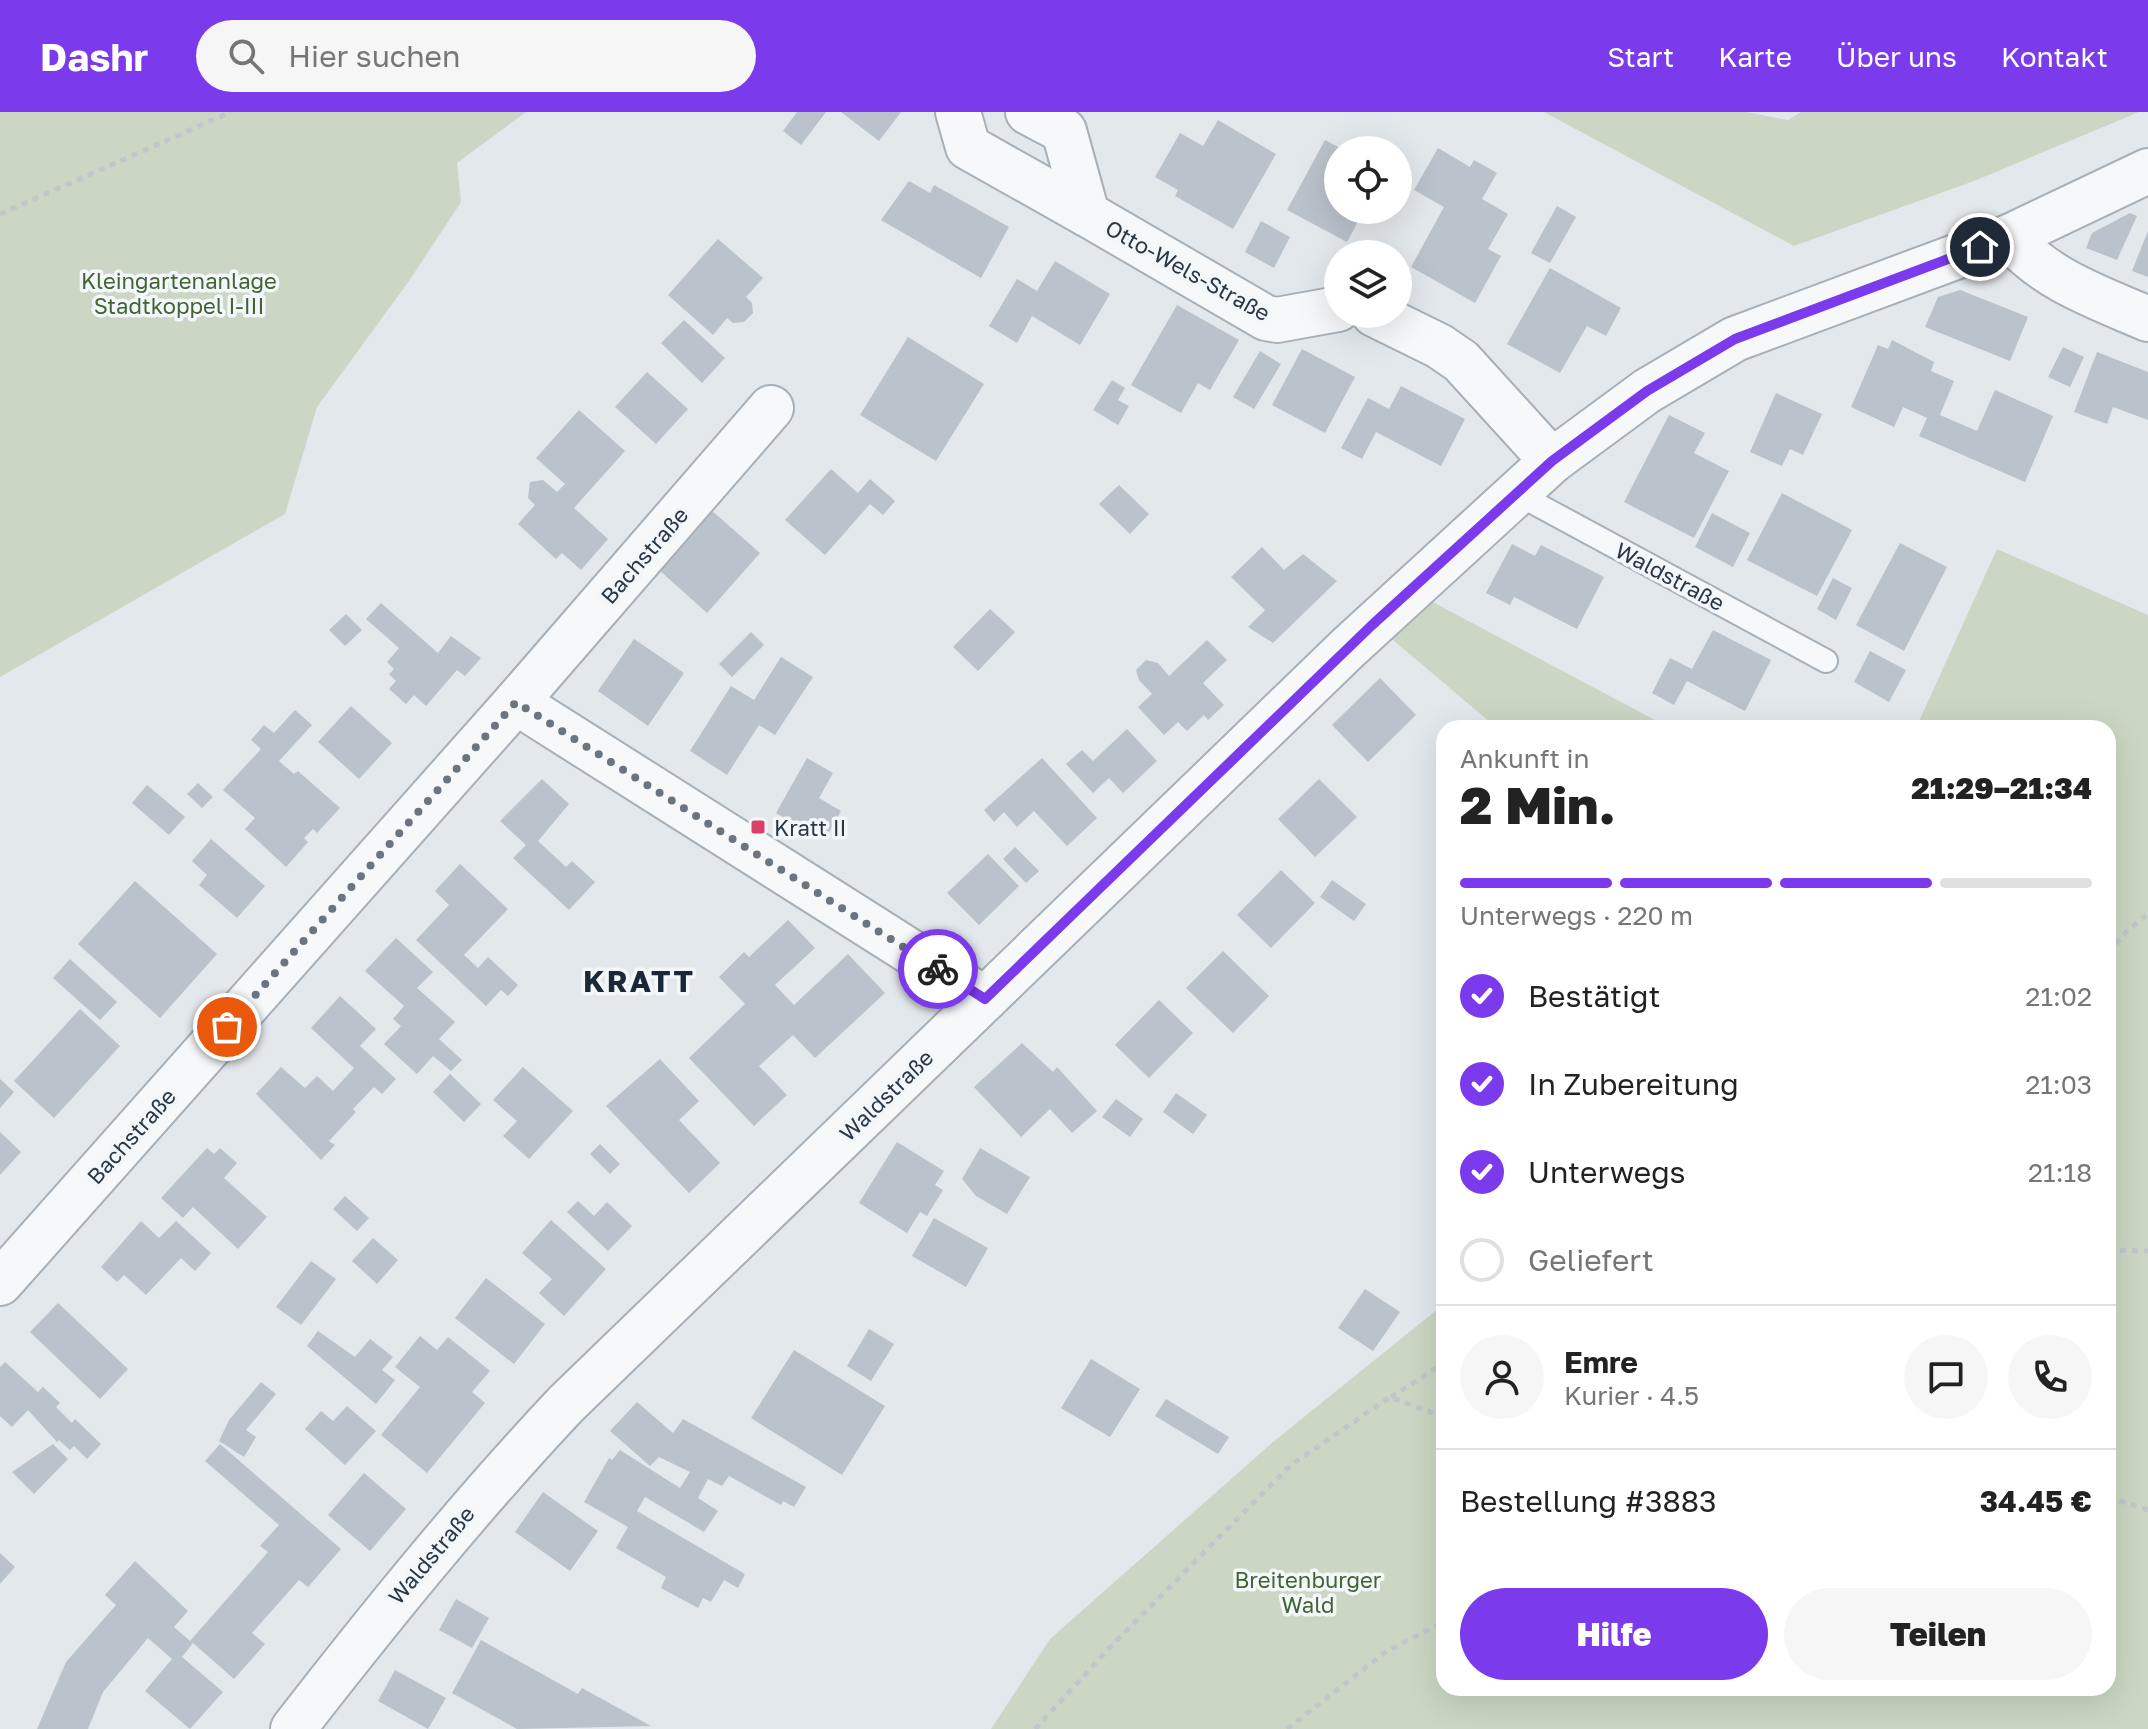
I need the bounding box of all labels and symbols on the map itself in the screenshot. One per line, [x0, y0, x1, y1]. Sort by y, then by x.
pin [1946, 213, 2014, 281]
street label: Otto-Wels-Straße [1101, 214, 1275, 326]
park label: Kleingartenanlage Stadtkoppel I-III [81, 267, 277, 319]
street label: Bachstraße [595, 501, 693, 609]
street label: Waldstraße [1611, 536, 1729, 616]
place label: Kratt II [774, 814, 846, 841]
marker: Kratt II [749, 818, 767, 836]
courier [898, 929, 978, 1009]
district label: KRATT [583, 963, 695, 999]
pin [193, 993, 261, 1061]
street label: Waldstraße [834, 1044, 938, 1146]
street label: Bachstraße [81, 1083, 181, 1189]
street label: Waldstraße [382, 1500, 480, 1610]
park label: Breitenburger Wald [1235, 1566, 1382, 1618]

